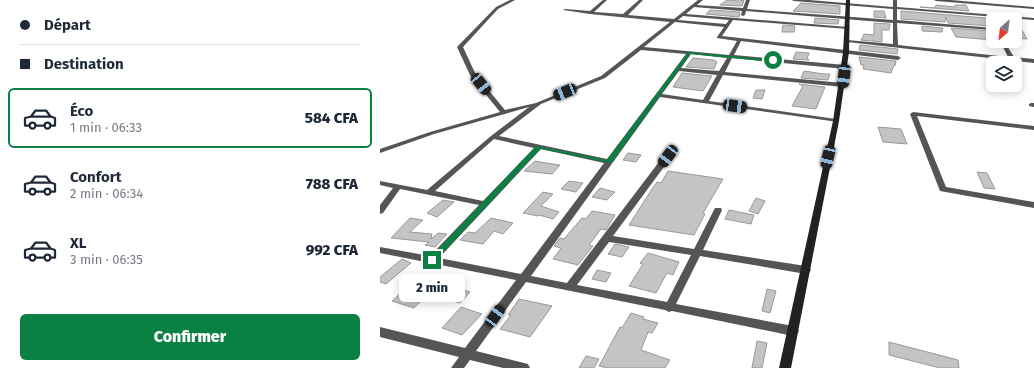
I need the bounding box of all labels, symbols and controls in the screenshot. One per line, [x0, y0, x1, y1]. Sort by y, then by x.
north arrow [986, 12, 1022, 48]
map controls [986, 12, 1022, 92]
text: Départ [44, 16, 91, 34]
route start [764, 51, 782, 69]
text: Destination [44, 55, 124, 73]
button: layers [986, 56, 1022, 92]
car [837, 63, 851, 89]
car [469, 71, 493, 97]
car [552, 82, 578, 102]
car [722, 98, 748, 114]
icon: car [22, 100, 58, 136]
text: Éco [70, 102, 93, 120]
text: 584 CFA [305, 109, 358, 127]
text: 1 min · 06:33 [70, 120, 142, 135]
car [656, 143, 680, 169]
car [819, 144, 837, 170]
icon: car [22, 166, 58, 202]
text: Confort [70, 168, 122, 186]
text: 788 CFA [306, 175, 358, 193]
text: 2 min · 06:34 [70, 186, 143, 201]
icon: car [22, 232, 58, 268]
text: XL [70, 234, 86, 252]
text: 992 CFA [306, 241, 358, 259]
route end [423, 251, 441, 269]
text: 3 min · 06:35 [70, 252, 143, 267]
callout: 2 min [399, 274, 465, 302]
text: 2 min [416, 280, 448, 295]
car [483, 303, 507, 329]
button: Confirmer [20, 314, 360, 360]

